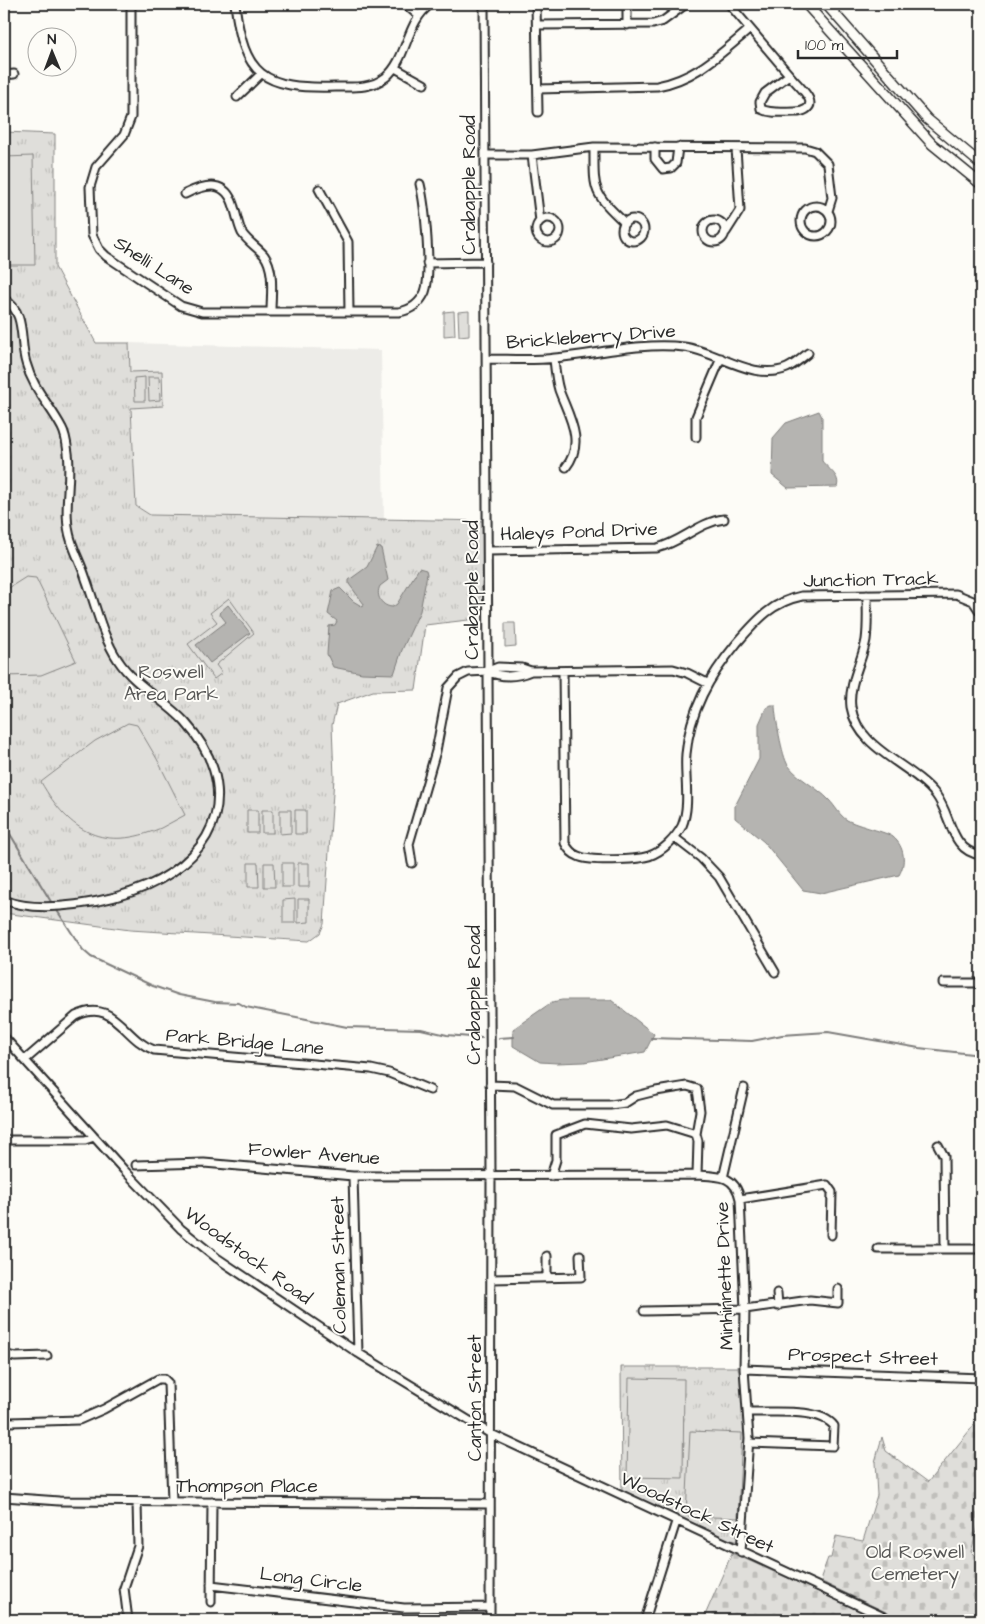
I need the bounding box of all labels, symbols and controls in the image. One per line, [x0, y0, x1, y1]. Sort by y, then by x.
north arrow [28, 28, 78, 78]
scale bar [798, 28, 896, 60]
text: N [47, 30, 57, 50]
text: 100 m [805, 35, 844, 56]
street label: Crabapple Road [456, 115, 483, 255]
street label: Shelli Lane [109, 230, 199, 302]
street label: Brickleberry Drive [505, 318, 677, 357]
street label: Haleys Pond Drive [500, 516, 658, 549]
street label: Crabapple Road [459, 520, 486, 660]
street label: Junction Track [803, 565, 939, 595]
park label: Roswell Area Park [124, 659, 218, 708]
street label: Crabapple Road [461, 925, 488, 1065]
street label: Park Bridge Lane [165, 1022, 325, 1063]
street label: Fowler Avenue [247, 1136, 381, 1172]
street label: Coleman Street [324, 1196, 354, 1334]
street label: Woodstock Road [179, 1200, 318, 1312]
street label: Minhinnette Drive [709, 1201, 741, 1351]
street label: Canton Street [462, 1334, 489, 1461]
street label: Prospect Street [788, 1341, 939, 1373]
street label: Woodstock Street [616, 1466, 779, 1561]
street label: Thompson Place [176, 1473, 318, 1500]
park label: Old Roswell Cemetery [866, 1539, 964, 1589]
street label: Long Circle [258, 1560, 364, 1601]

